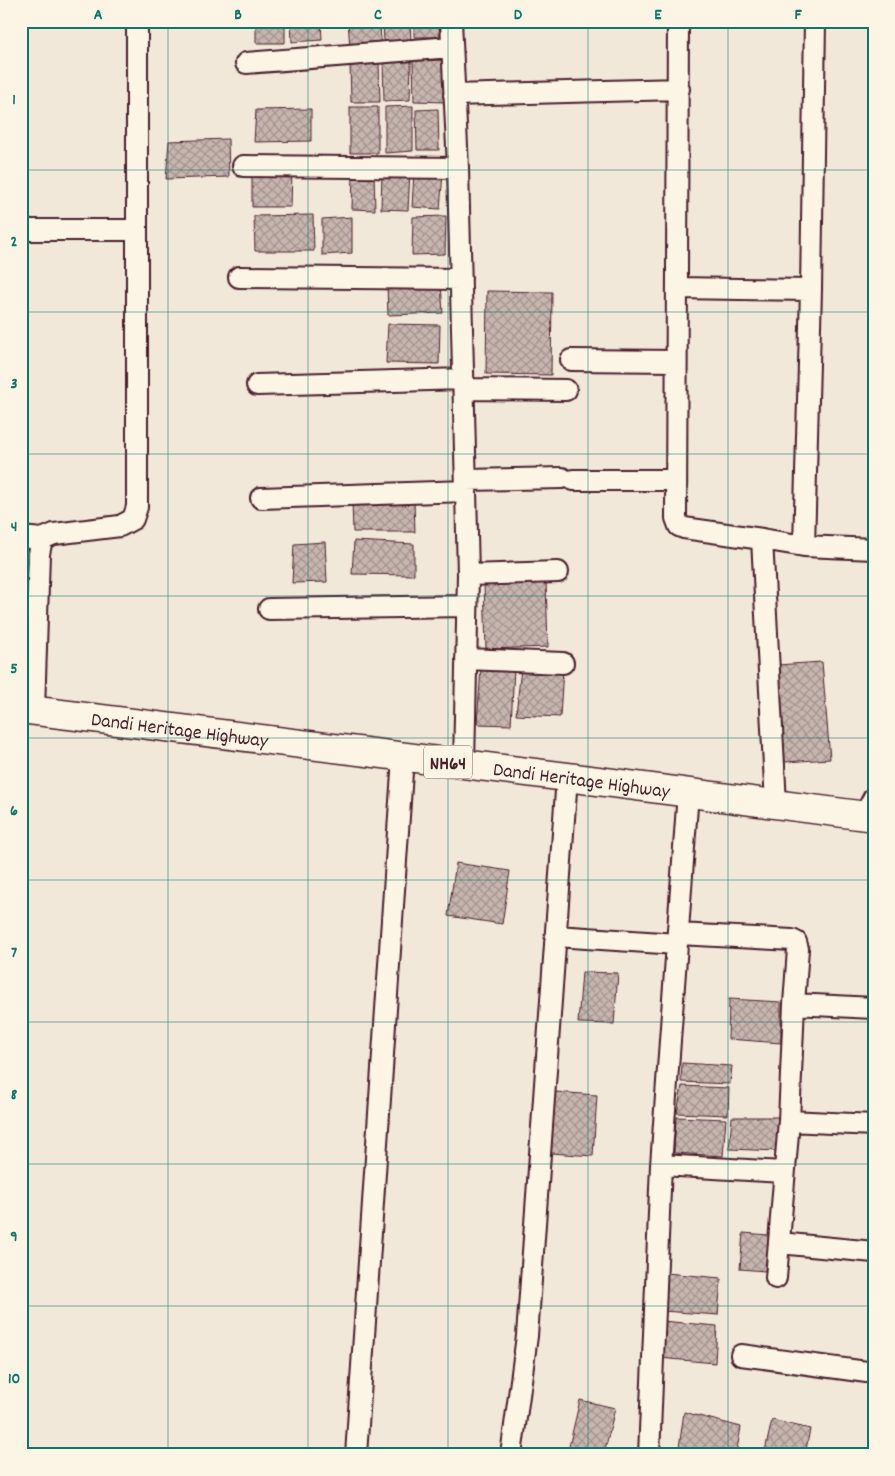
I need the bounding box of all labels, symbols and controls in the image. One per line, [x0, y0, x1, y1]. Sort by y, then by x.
text: A [94, 4, 103, 27]
text: B [234, 4, 242, 27]
text: C [374, 4, 382, 27]
text: D [514, 4, 523, 27]
text: E [654, 4, 662, 27]
text: F [794, 4, 802, 27]
text: 1 [12, 89, 16, 112]
text: 2 [11, 231, 18, 254]
text: 3 [10, 373, 18, 396]
text: 4 [11, 516, 17, 539]
text: 5 [10, 658, 18, 681]
street label: Dandi Heritage Highway [89, 707, 270, 757]
road number: NH64 [424, 746, 472, 779]
street label: Dandi Heritage Highway [491, 757, 672, 807]
text: 6 [10, 800, 18, 823]
text: 7 [11, 942, 17, 965]
text: 8 [11, 1084, 18, 1107]
text: 9 [10, 1226, 18, 1249]
text: 10 [8, 1368, 20, 1391]

